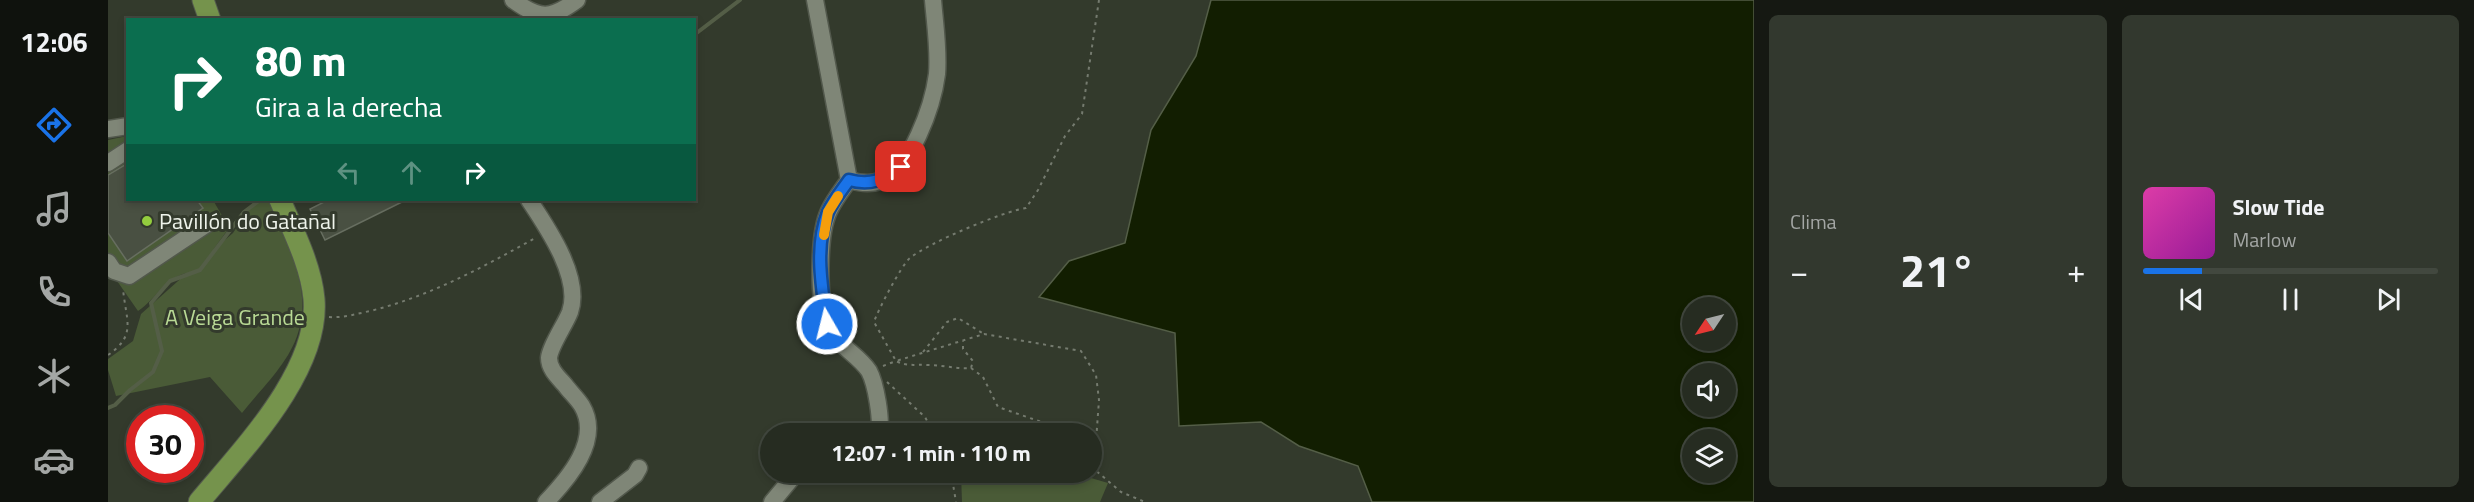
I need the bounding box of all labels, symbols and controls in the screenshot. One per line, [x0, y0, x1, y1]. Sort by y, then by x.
text: 12:06 [20, 21, 88, 62]
text: 80 m [255, 28, 347, 92]
icon: right [156, 42, 234, 120]
text: Gira a la derecha [255, 86, 442, 127]
icon: directions [33, 104, 75, 146]
pin [875, 141, 926, 192]
icon: arrive [884, 150, 917, 183]
icon: left [332, 156, 365, 189]
icon: ahead [395, 156, 428, 189]
icon: right [458, 156, 491, 189]
icon: music [33, 188, 75, 230]
text: Slow Tide [2233, 190, 2324, 224]
place label: Pavillón do Gatañal [159, 204, 336, 238]
text: Clima [1790, 206, 1837, 237]
marker: Pavillón do Gatañal [140, 214, 154, 228]
text: Marlow [2233, 224, 2297, 255]
text: 21° [1900, 236, 1976, 304]
text: − [1790, 246, 1808, 296]
text: + [2067, 246, 2085, 296]
icon: phone [33, 271, 75, 313]
icon: previous [2175, 283, 2208, 316]
icon: pause [2274, 283, 2307, 316]
icon: next [2372, 283, 2405, 316]
position arrow [795, 292, 859, 356]
north arrow [1682, 297, 1736, 351]
map controls [1682, 297, 1736, 483]
park label: A Veiga Grande [165, 300, 305, 334]
icon: climate [33, 355, 75, 397]
button: sound [1682, 363, 1736, 417]
speed limit sign: 30 [126, 405, 204, 483]
button: layers [1682, 429, 1736, 483]
text: 12:07 · 1 min · 110 m [831, 436, 1031, 470]
icon: car [33, 439, 75, 481]

